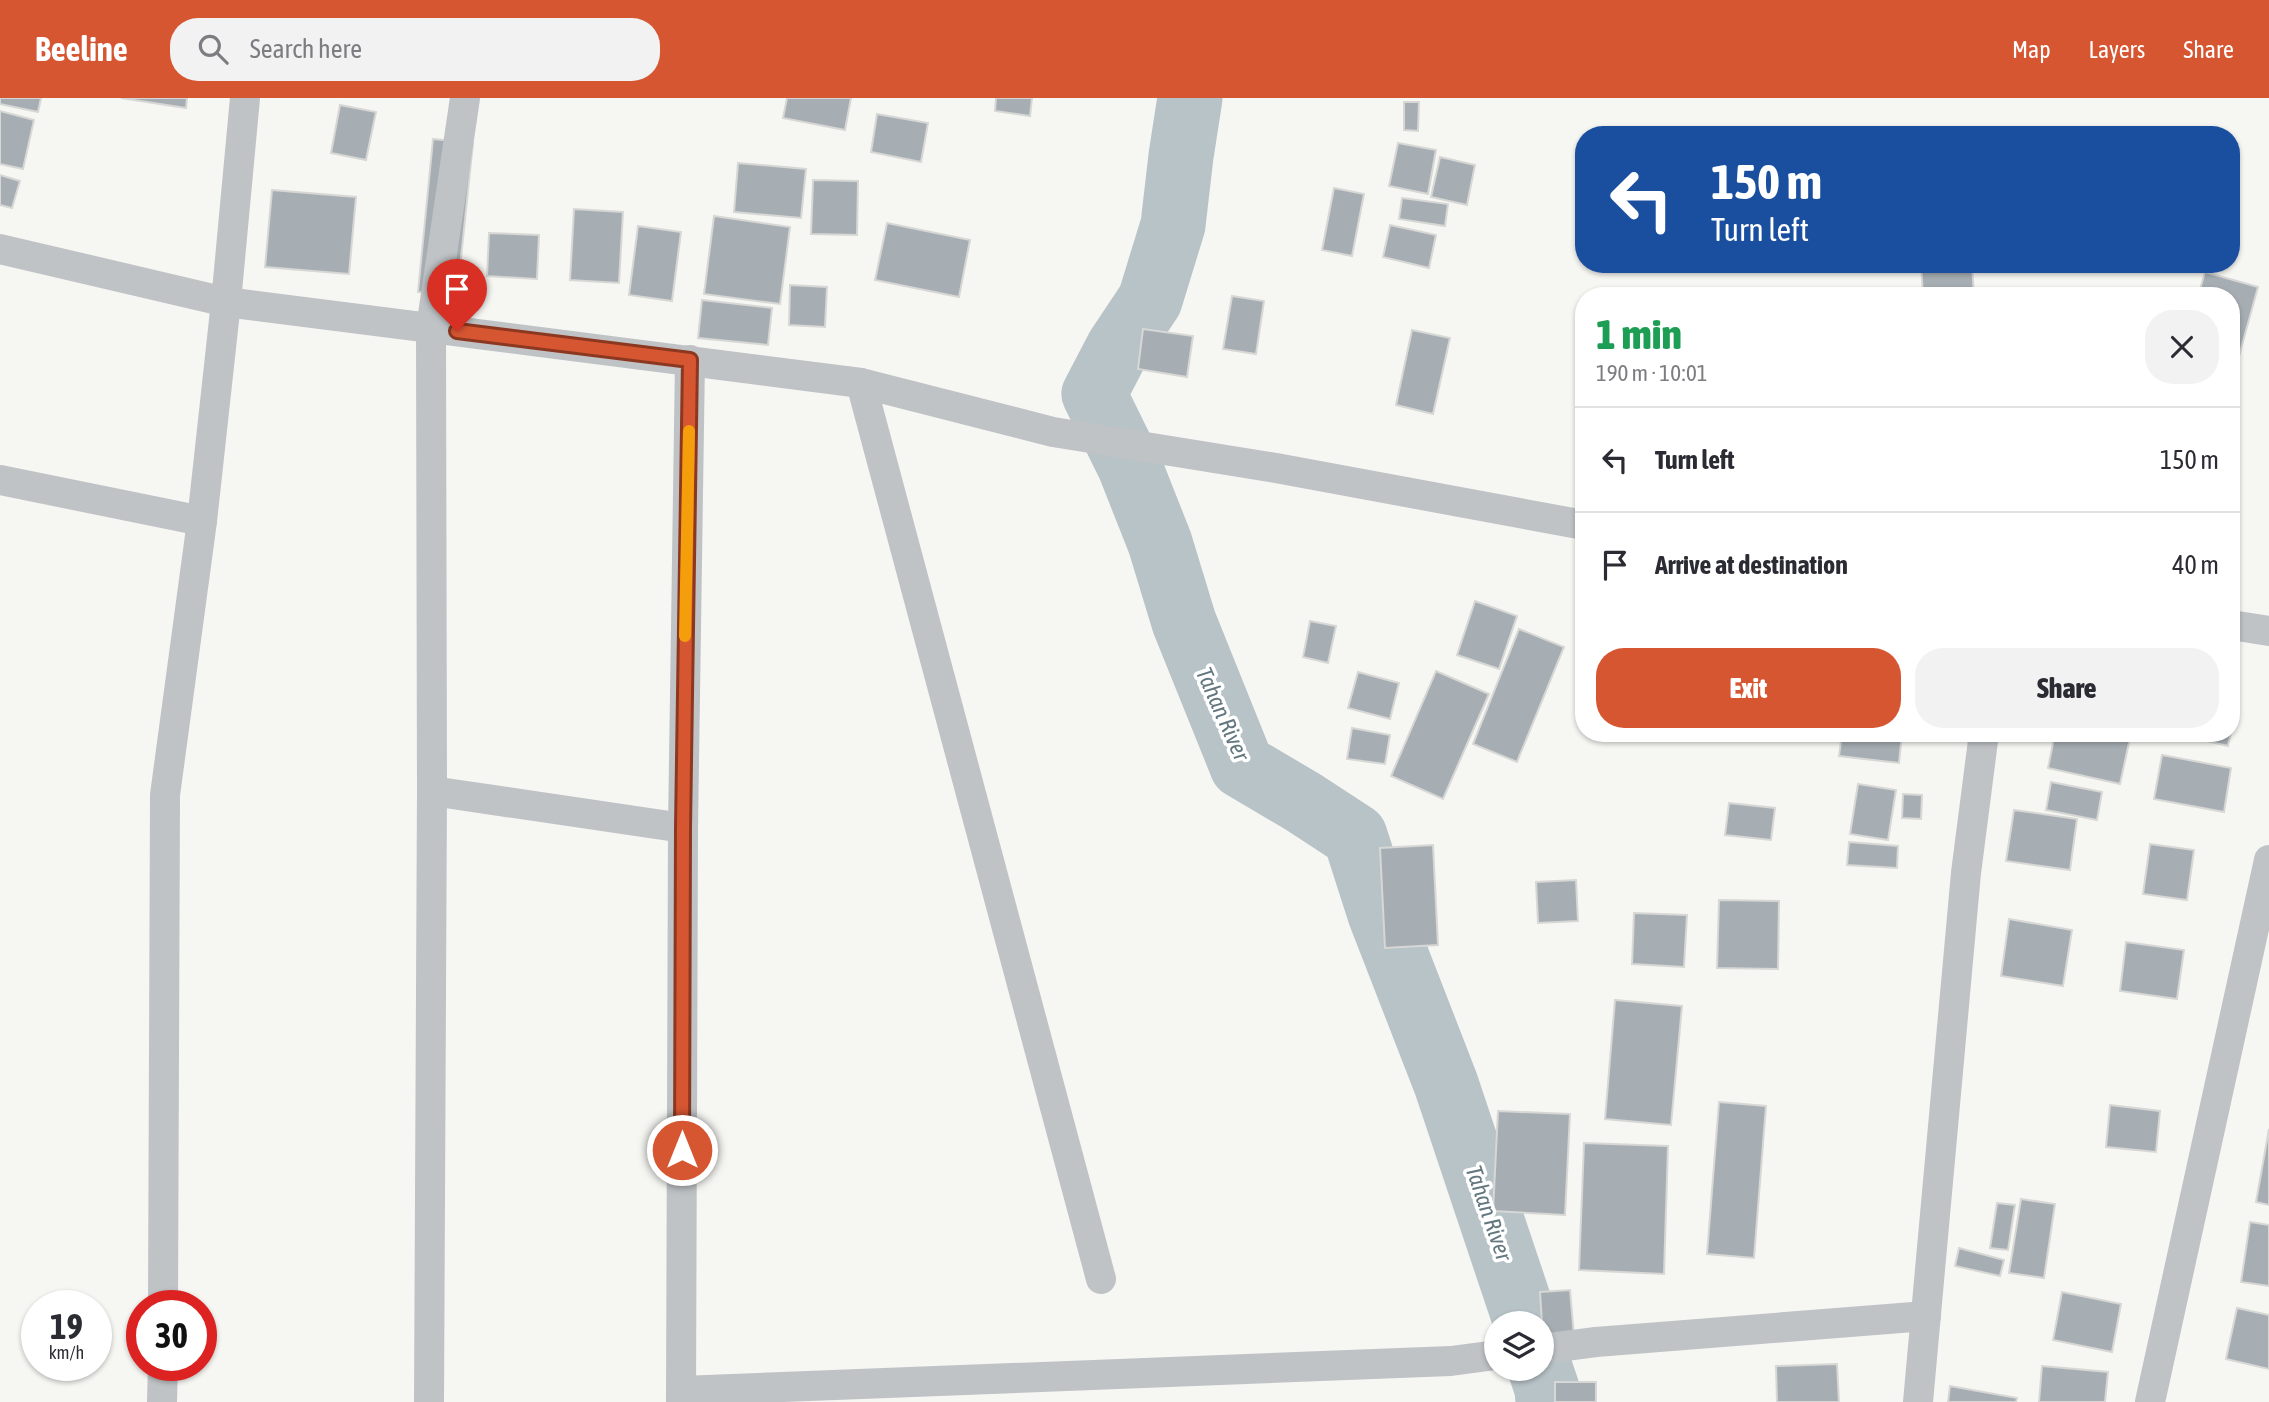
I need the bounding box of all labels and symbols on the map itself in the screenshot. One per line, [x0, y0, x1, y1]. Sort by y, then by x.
pin [427, 259, 487, 331]
water label: Tahan River [1191, 664, 1255, 766]
position arrow [645, 1113, 719, 1187]
water label: Tahan River [1461, 1162, 1518, 1265]
speed limit sign: 30 [126, 1290, 217, 1381]

